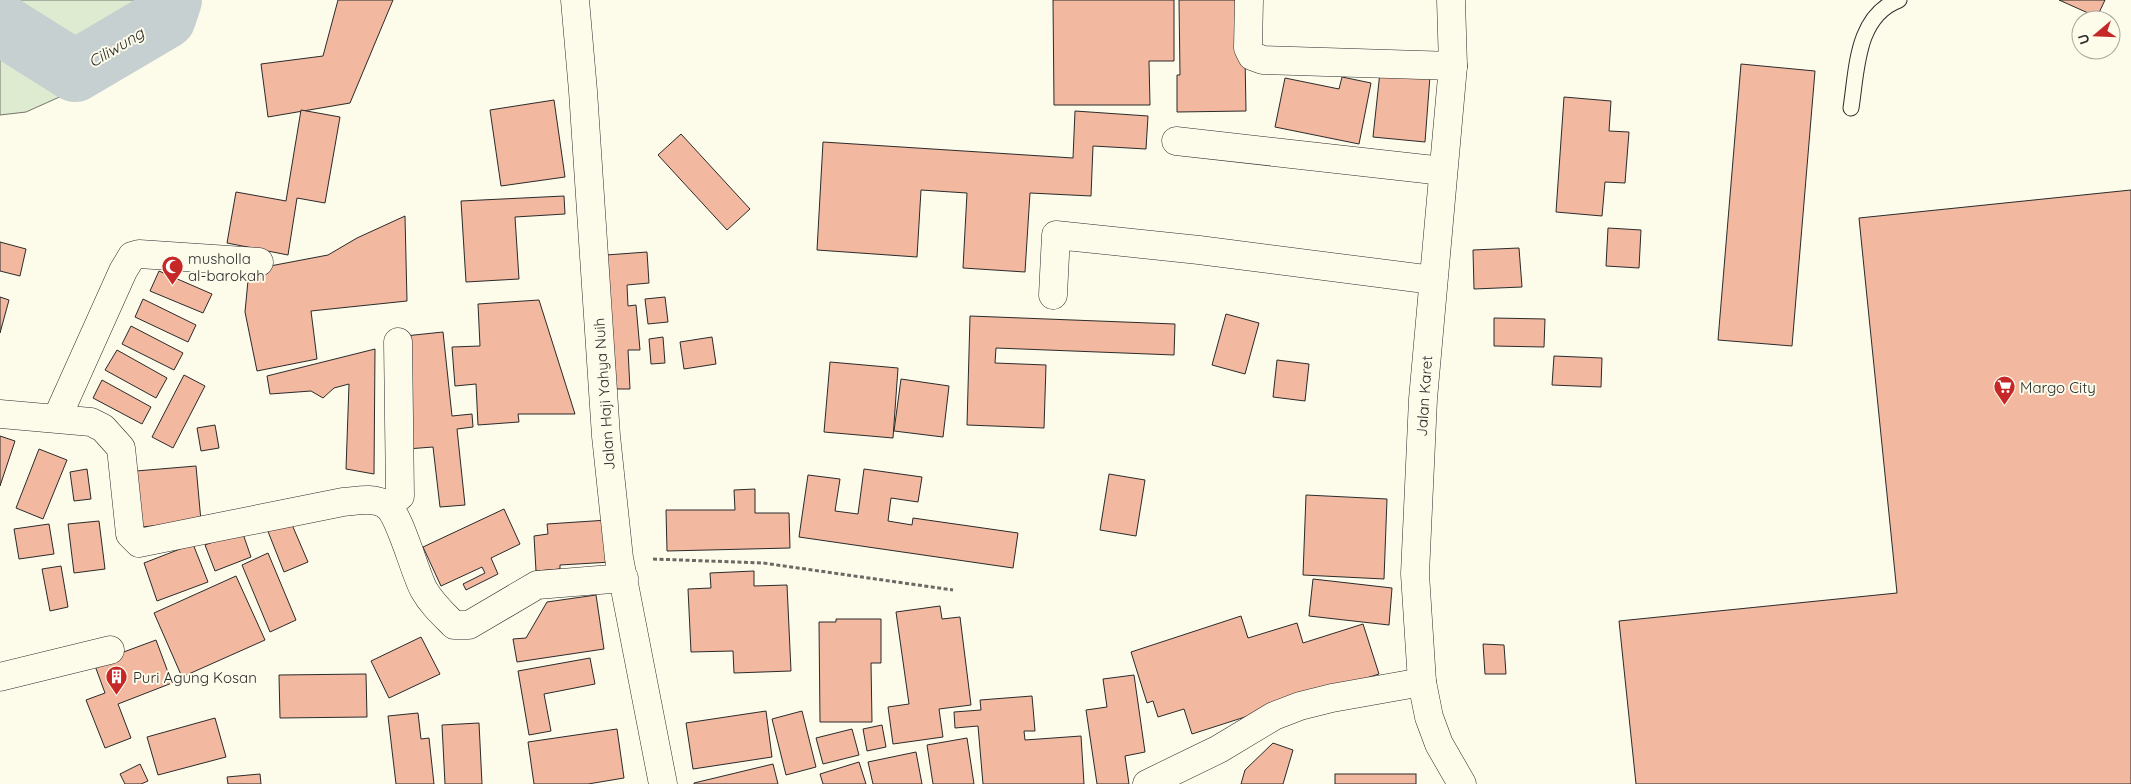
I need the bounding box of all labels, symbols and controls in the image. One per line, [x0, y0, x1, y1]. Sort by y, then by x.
north arrow [2071, 10, 2121, 60]
water label: Ciliwung [85, 22, 148, 71]
text: U [2074, 32, 2094, 47]
place label: musholla al-barokah [188, 249, 265, 285]
mosque icon: musholla al-barokah [160, 255, 184, 286]
street label: Jalan Haji Yahya Nuih [589, 317, 619, 471]
street label: Jalan Karet [1412, 355, 1436, 437]
supermarket icon: Margo City [1992, 375, 2016, 406]
place label: Margo City [2020, 378, 2096, 397]
building icon: Puri Agung Kosan [105, 665, 129, 696]
place label: Puri Agung Kosan [133, 668, 257, 687]

